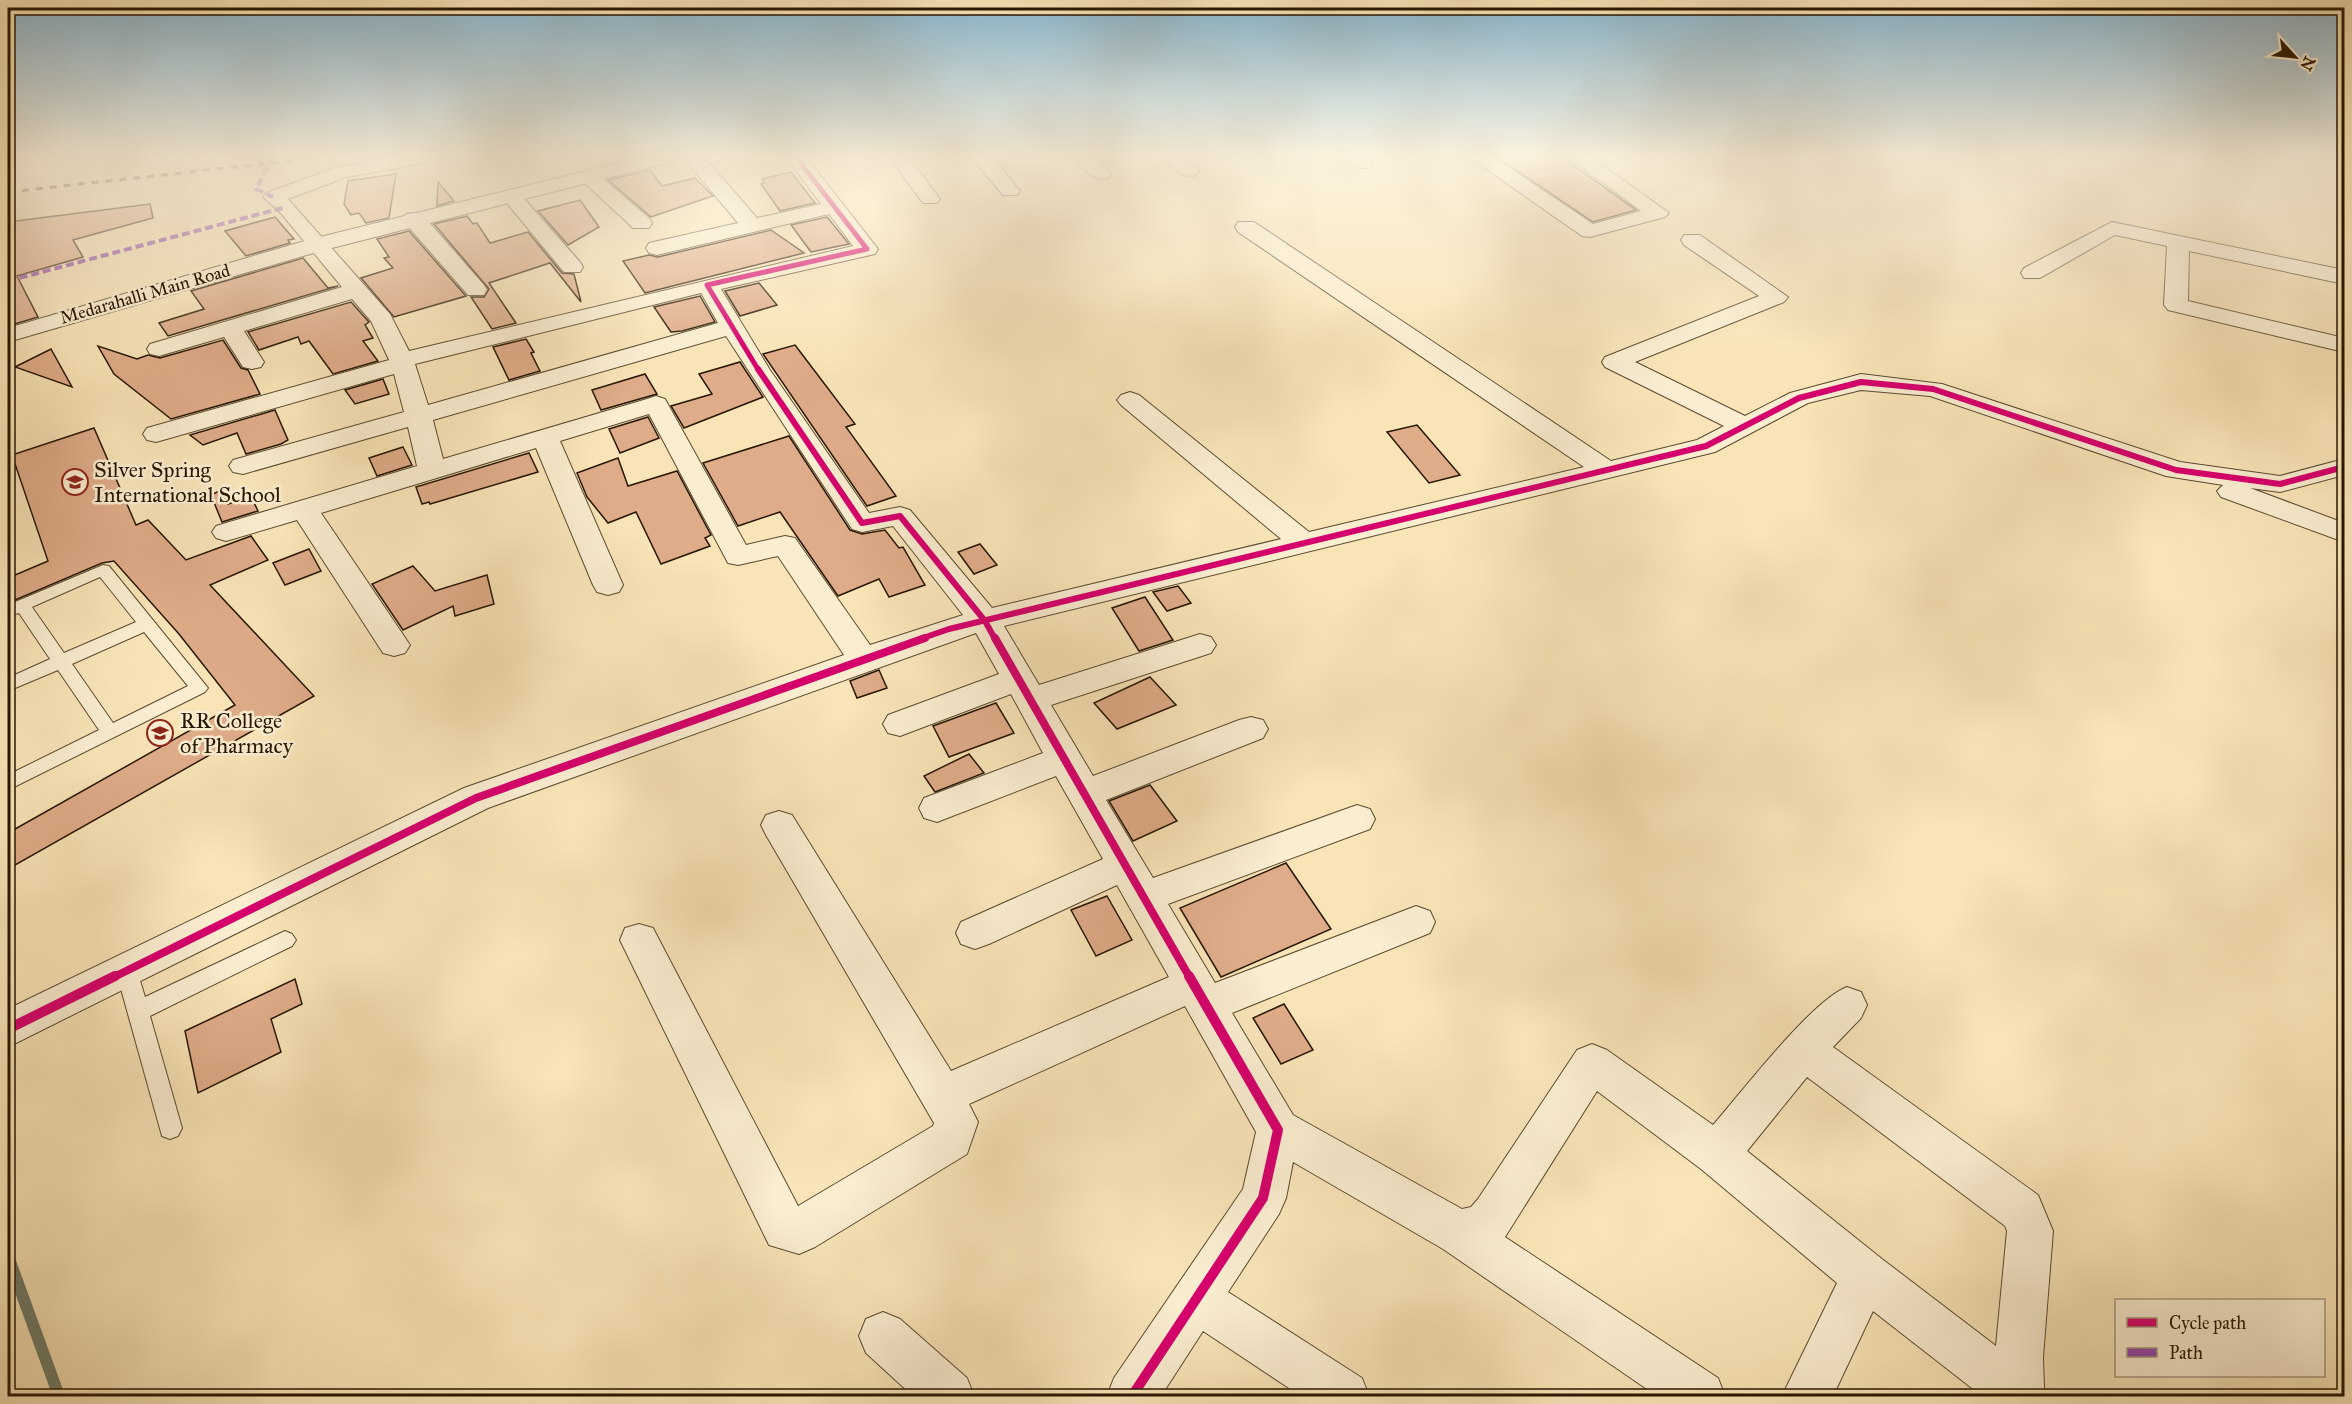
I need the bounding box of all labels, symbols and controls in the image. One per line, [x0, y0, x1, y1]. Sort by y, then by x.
north arrow [2265, 27, 2325, 87]
text: N [2296, 53, 2319, 74]
street label: Medarahalli Main Road [57, 259, 233, 329]
place label: Silver Spring International School [94, 456, 281, 508]
school or university icon: Silver Spring International School [60, 467, 90, 497]
place label: RR College of Pharmacy [180, 707, 294, 759]
school or university icon: RR College of Pharmacy [145, 718, 175, 748]
legend [2115, 1299, 2325, 1377]
text: Cycle path [2169, 1312, 2246, 1334]
text: Path [2169, 1342, 2203, 1364]

